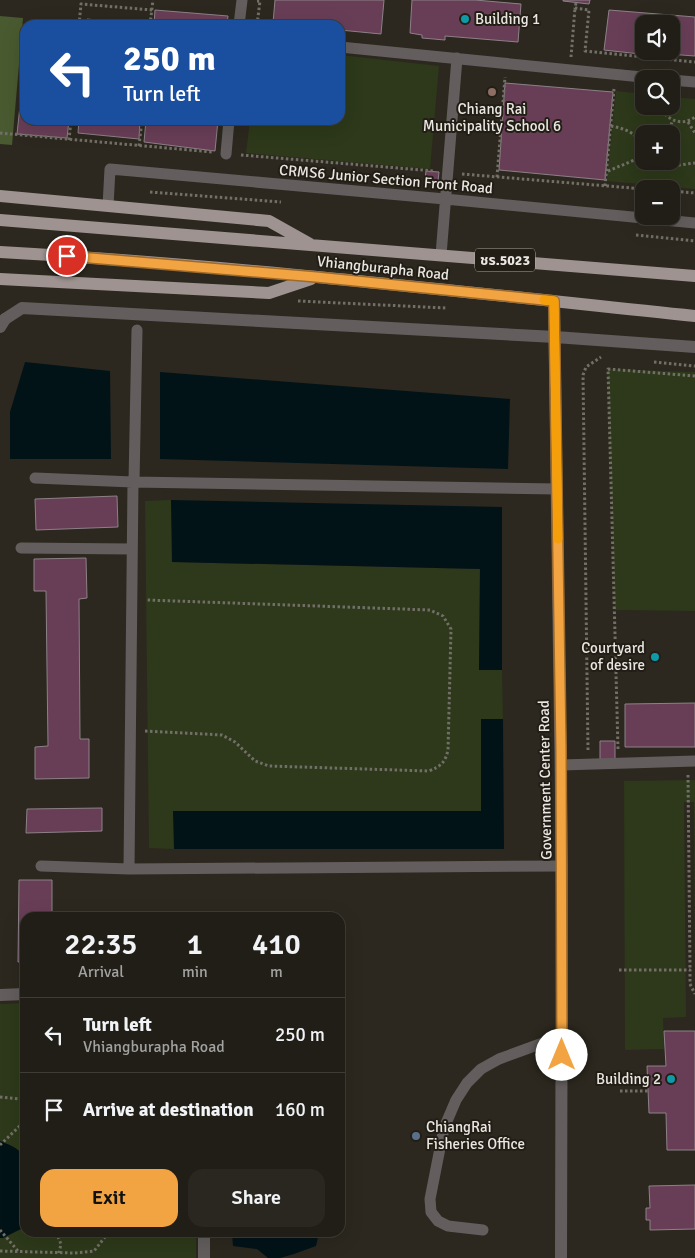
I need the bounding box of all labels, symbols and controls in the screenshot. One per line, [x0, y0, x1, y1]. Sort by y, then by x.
place label: Building 1 [475, 10, 540, 28]
marker: Building 1 [459, 13, 471, 25]
map controls [635, 15, 680, 225]
button: sound [635, 15, 680, 60]
text: 250 m [123, 37, 216, 80]
icon: left [40, 40, 105, 105]
button: search [635, 70, 680, 115]
text: Turn left [123, 80, 201, 107]
marker: Chiang Rai Municipality School 6 [486, 86, 498, 98]
place label: Chiang Rai Municipality School 6 [423, 100, 561, 135]
button: + [635, 125, 680, 170]
street label: CRMS6 Junior Section Front Road [278, 161, 494, 197]
button: − [635, 180, 680, 225]
pin [46, 235, 88, 277]
icon: arrive [53, 242, 81, 270]
road number: ชร.5023 [475, 248, 535, 272]
street label: Vhiangburapha Road [316, 252, 450, 284]
place label: Courtyard of desire [581, 639, 645, 674]
marker: Courtyard of desire [649, 651, 661, 663]
street label: Government Center Road [535, 700, 555, 860]
text: 22:35 [64, 926, 138, 963]
text: 1 [187, 926, 203, 963]
text: 410 [252, 926, 301, 963]
text: Arrival [78, 962, 124, 982]
text: min [182, 962, 208, 982]
text: m [270, 962, 283, 982]
text: Turn left [83, 1013, 152, 1037]
icon: left [40, 1021, 68, 1049]
text: 250 m [275, 1023, 325, 1047]
position arrow [535, 1028, 587, 1080]
text: Vhiangburapha Road [83, 1037, 225, 1057]
place label: Building 2 [596, 1070, 661, 1088]
marker: Building 2 [665, 1073, 677, 1085]
icon: arrive [40, 1096, 68, 1124]
text: Arrive at destination [83, 1098, 254, 1122]
text: 160 m [275, 1098, 325, 1122]
place label: ChiangRai Fisheries Office [426, 1118, 525, 1153]
marker: ChiangRai Fisheries Office [410, 1130, 422, 1142]
button: Exit [40, 1169, 178, 1227]
button: Share [188, 1169, 325, 1227]

